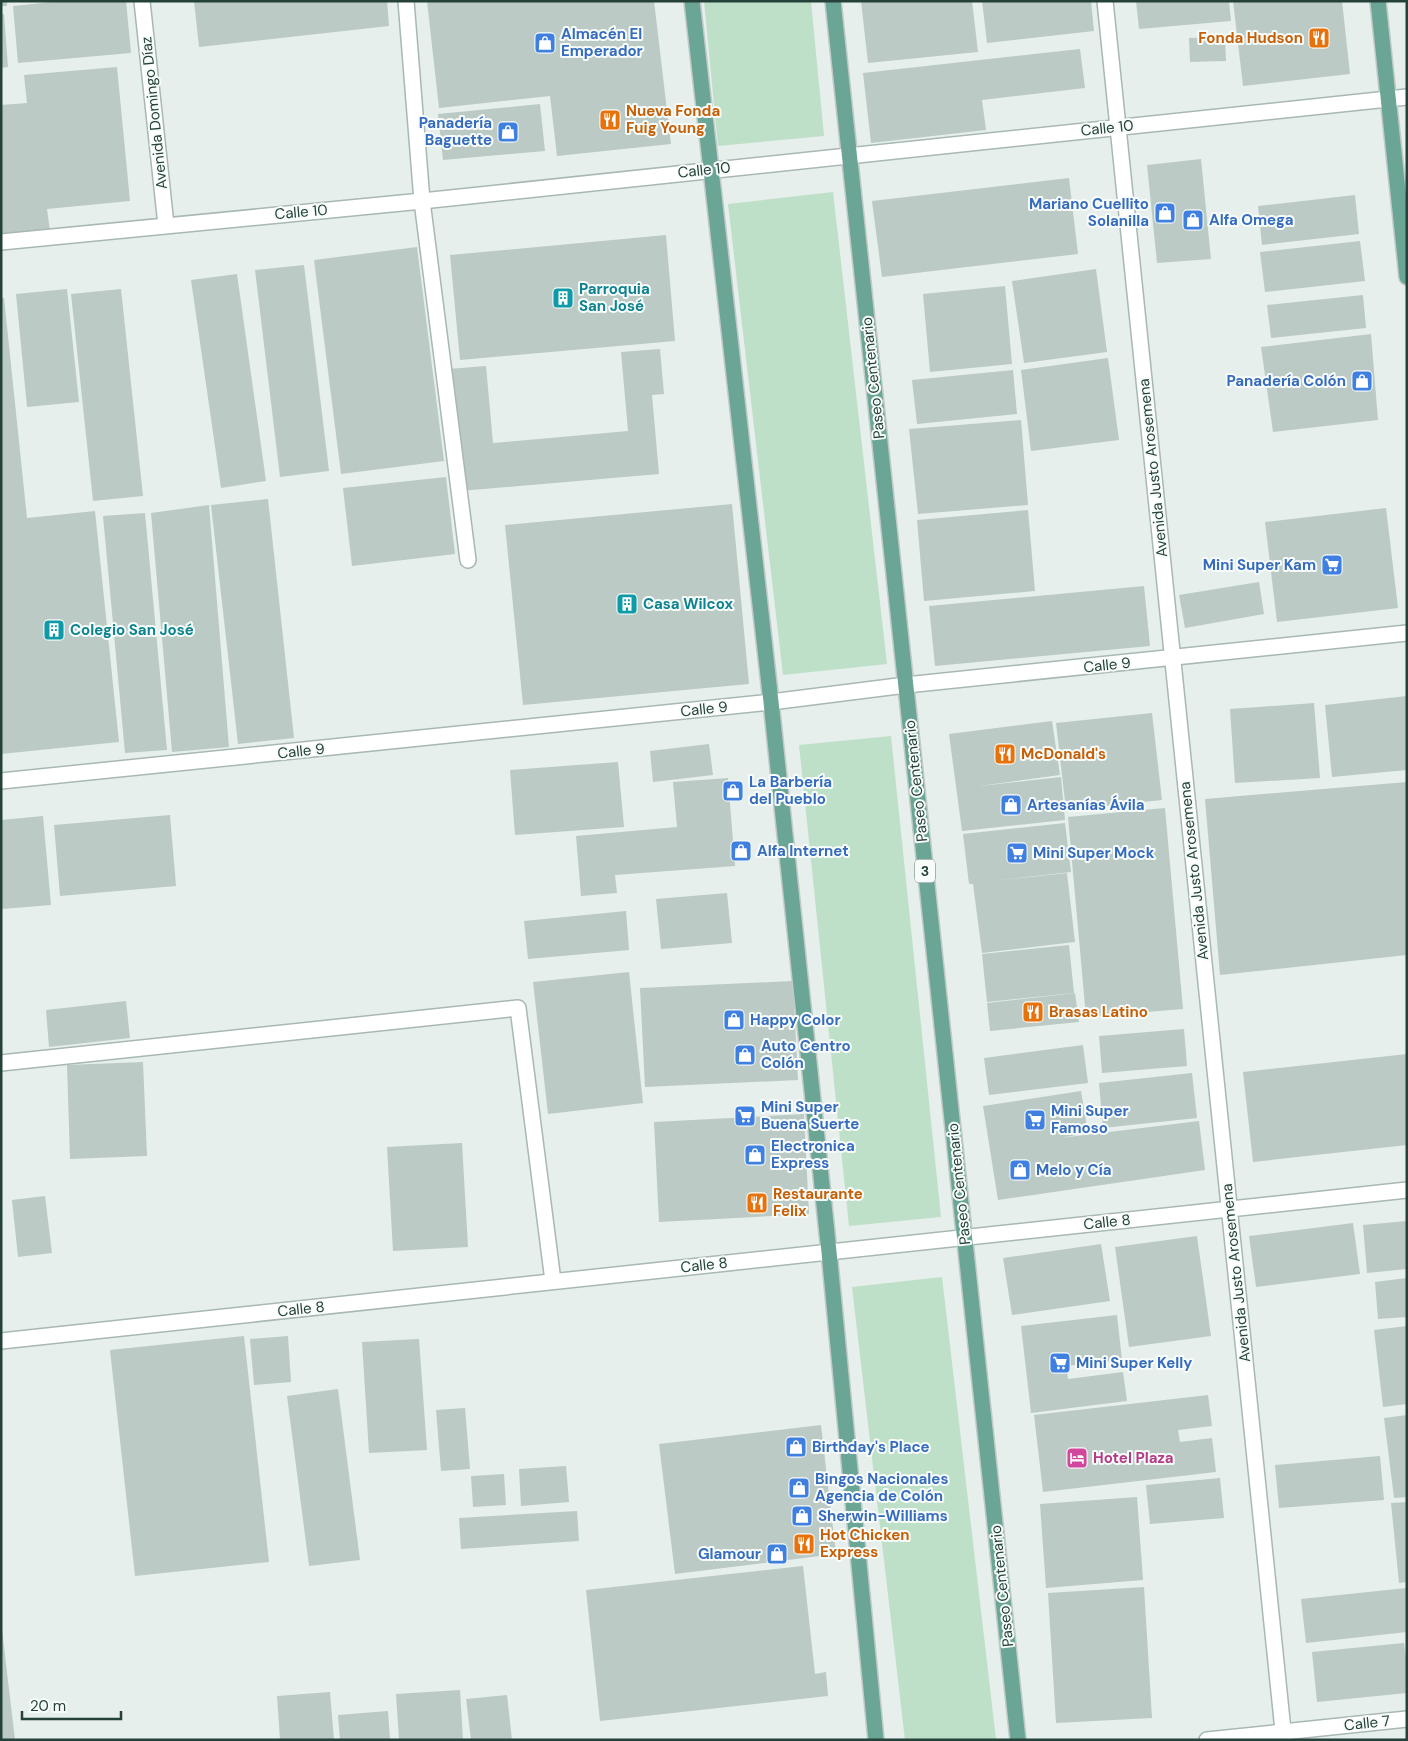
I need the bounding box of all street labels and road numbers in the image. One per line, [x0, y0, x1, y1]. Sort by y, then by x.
street label: Avenida Domingo Díaz [136, 36, 172, 190]
street label: Calle 10 [1080, 115, 1134, 141]
street label: Calle 10 [677, 157, 731, 183]
street label: Calle 10 [274, 200, 328, 224]
street label: Paseo Centenario [857, 316, 889, 440]
street label: Avenida Justo Arosemena [1134, 378, 1172, 558]
street label: Calle 9 [1082, 653, 1132, 677]
street label: Calle 9 [679, 697, 729, 721]
street label: Paseo Centenario [900, 719, 932, 843]
street label: Calle 9 [276, 739, 326, 763]
street label: Avenida Justo Arosemena [1175, 781, 1213, 961]
road number: 3 [915, 859, 935, 882]
street label: Paseo Centenario [943, 1122, 975, 1246]
street label: Avenida Justo Arosemena [1217, 1183, 1255, 1363]
street label: Calle 8 [1082, 1210, 1132, 1234]
street label: Calle 8 [679, 1253, 729, 1277]
street label: Calle 8 [276, 1297, 326, 1321]
street label: Paseo Centenario [986, 1524, 1018, 1648]
street label: Calle 7 [1343, 1711, 1391, 1735]

